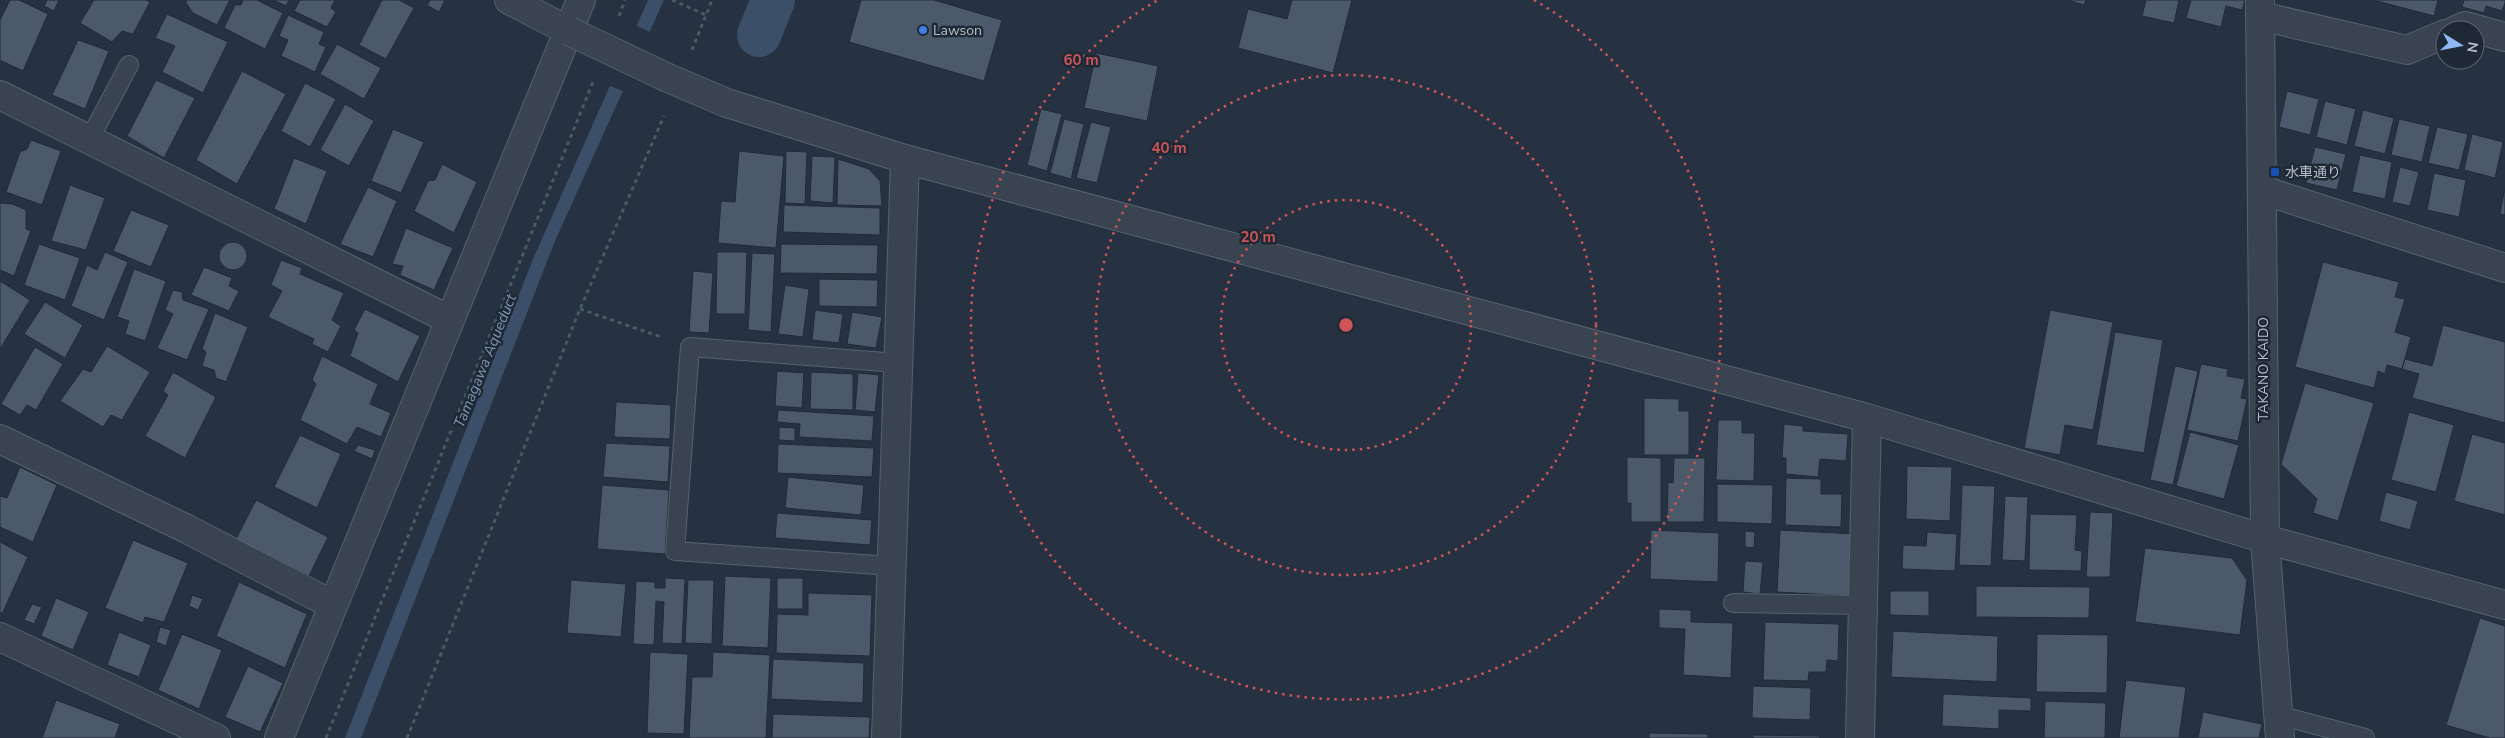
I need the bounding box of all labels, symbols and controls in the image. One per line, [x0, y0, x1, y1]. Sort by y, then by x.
north arrow [2435, 20, 2485, 70]
place label: Lawson [933, 21, 982, 40]
marker: Lawson [917, 24, 929, 36]
text: N [2462, 40, 2483, 54]
text: 60 m [1063, 50, 1099, 70]
text: 40 m [1151, 138, 1187, 158]
place label: 水車通り [2285, 163, 2341, 182]
marker: 水車通り [2269, 166, 2281, 178]
text: 20 m [1240, 227, 1276, 247]
water label: Tamagawa Aqueduct [449, 290, 521, 431]
centre of rings [1337, 316, 1355, 334]
street label: TAKANO KAIDO [2254, 317, 2273, 421]

